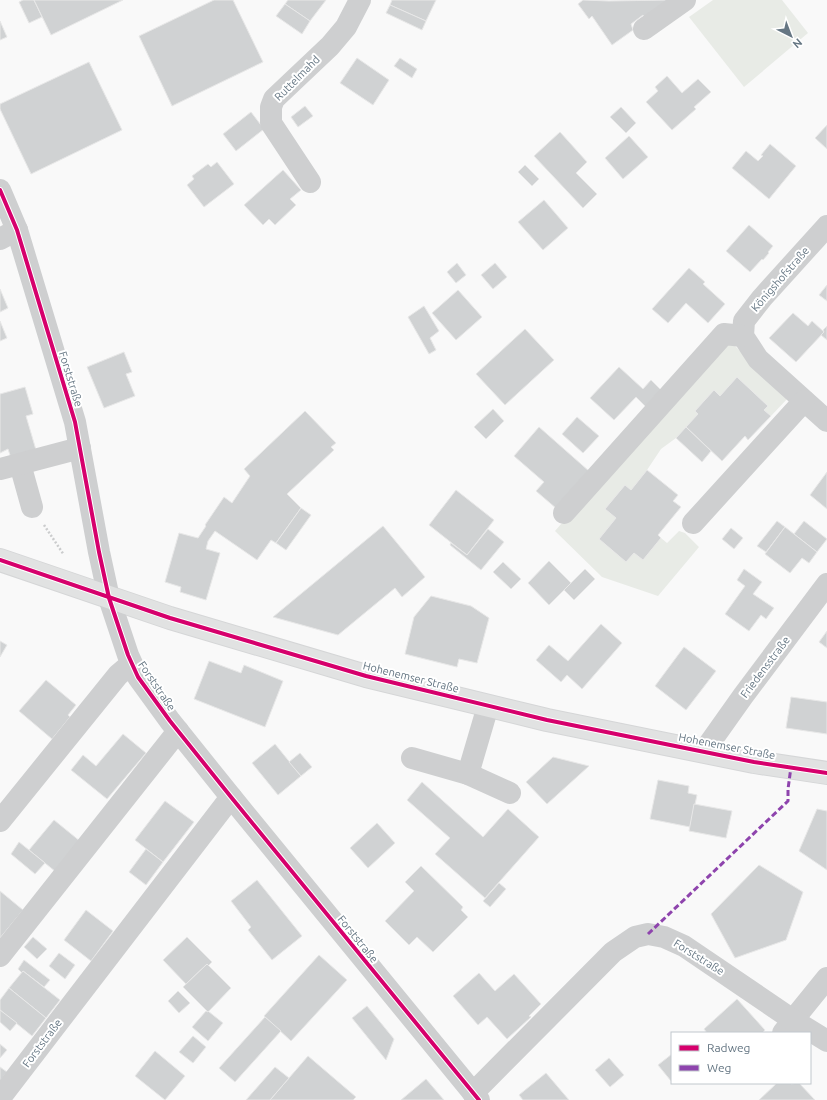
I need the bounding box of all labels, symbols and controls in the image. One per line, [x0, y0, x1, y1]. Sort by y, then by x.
north arrow [771, 16, 811, 56]
text: N [791, 36, 805, 51]
street label: Ruttelmahd [272, 53, 322, 103]
street label: Königshofstraße [749, 244, 811, 314]
street label: Forststraße [57, 350, 85, 408]
street label: Friedensstraße [738, 634, 792, 700]
street label: Forststraße [136, 659, 178, 713]
street label: Hohenemser Straße [362, 659, 460, 695]
street label: Hohenemser Straße [678, 731, 776, 761]
street label: Forststraße [335, 913, 381, 965]
street label: Forststraße [672, 937, 726, 977]
street label: Forststraße [20, 1017, 64, 1069]
legend [671, 1032, 811, 1084]
text: Radweg [707, 1041, 750, 1054]
text: Weg [707, 1061, 731, 1074]

